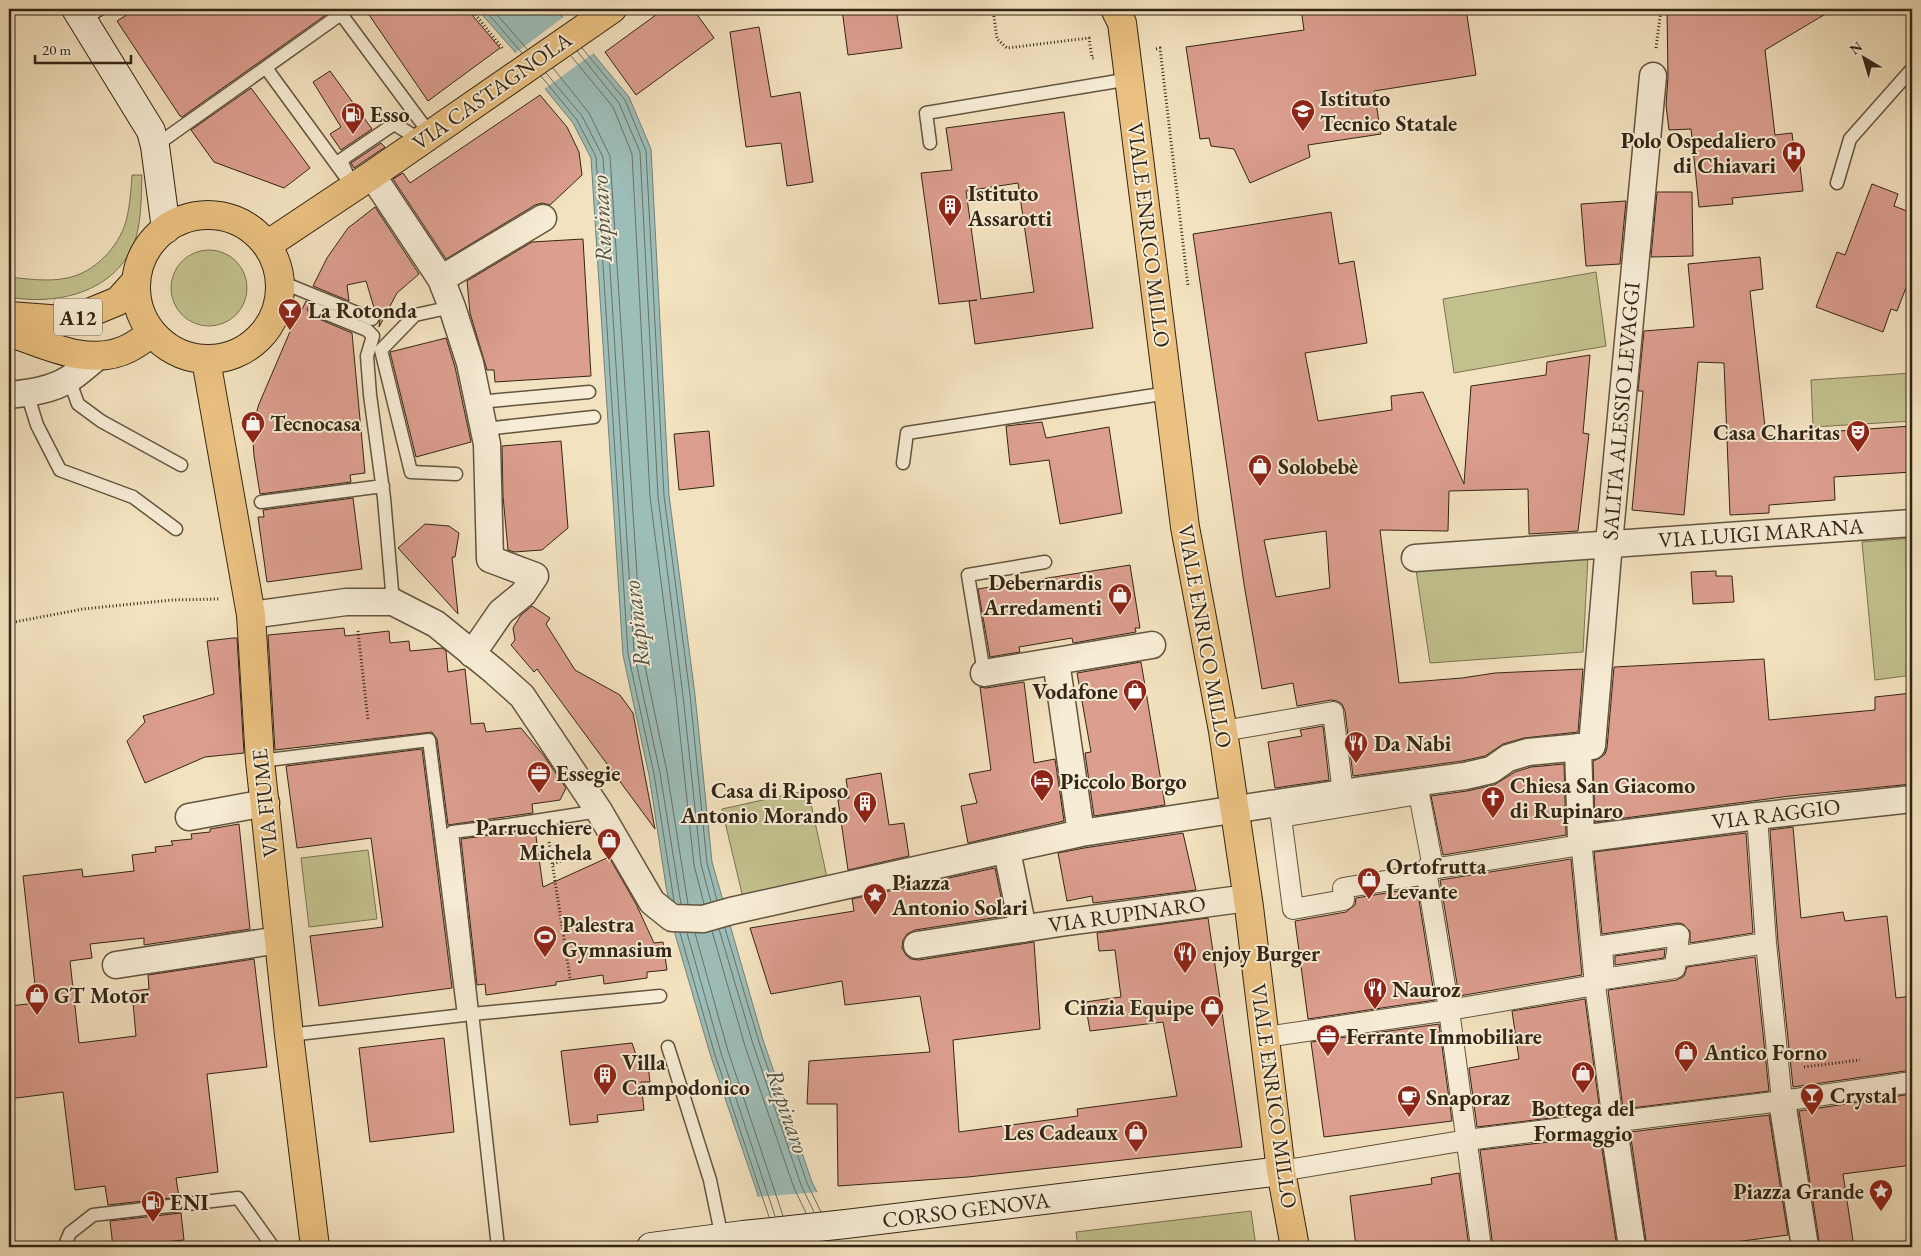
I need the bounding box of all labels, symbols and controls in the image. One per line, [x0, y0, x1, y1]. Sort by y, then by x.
street label: VIA CASTAGNOLA [406, 25, 578, 157]
scale bar [35, 32, 131, 64]
north arrow [1838, 32, 1888, 82]
text: N [1846, 37, 1867, 58]
text: 20 m [42, 40, 71, 59]
place label: Istituto Tecnico Statale [1320, 84, 1457, 138]
school or university icon: Istituto Tecnico Statale [1290, 98, 1316, 132]
place label: Esso [370, 100, 410, 129]
fuel station icon: Esso [340, 101, 366, 135]
street label: VIALE ENRICO MILLO [1121, 121, 1177, 349]
place label: Polo Ospedaliero di Chiavari [1621, 126, 1777, 180]
hospital icon: Polo Ospedaliero di Chiavari [1781, 140, 1807, 174]
water label: Rupinaro [583, 174, 619, 264]
place label: Istituto Assarotti [967, 179, 1053, 233]
building icon: Istituto Assarotti [937, 193, 963, 227]
street label: SALITA ALESSIO LEVAGGI [1595, 280, 1647, 541]
place label: La Rotonda [308, 296, 417, 325]
bar icon: La Rotonda [277, 297, 303, 331]
road number: A12 [54, 298, 102, 336]
place label: Tecnocasa [270, 409, 361, 438]
shop icon: Tecnocasa [240, 410, 266, 444]
place label: Casa Charitas [1713, 418, 1840, 447]
theatre icon: Casa Charitas [1845, 419, 1871, 453]
place label: Solobebè [1278, 452, 1358, 481]
shop icon: Solobebè [1247, 453, 1273, 487]
street label: VIA LUIGI MARANA [1657, 511, 1865, 555]
street label: VIALE ENRICO MILLO [1171, 522, 1239, 750]
place label: Debernardis Arredamenti [983, 568, 1103, 622]
water label: Rupinaro [615, 579, 657, 669]
shop icon: Debernardis Arredamenti [1107, 582, 1133, 616]
place label: Vodafone [1032, 677, 1118, 706]
shop icon: Vodafone [1122, 678, 1148, 712]
place label: Da Nabi [1374, 729, 1452, 758]
restaurant icon: Da Nabi [1343, 730, 1369, 764]
street label: VIA FIUME [245, 747, 285, 859]
place label: Essegie [556, 759, 620, 788]
office icon: Essegie [526, 760, 552, 794]
place label: Piccolo Borgo [1060, 767, 1187, 796]
hotel icon: Piccolo Borgo [1029, 768, 1055, 802]
place label: Chiesa San Giacomo di Rupinaro [1510, 771, 1695, 825]
place label: Casa di Riposo Antonio Morando [680, 776, 848, 830]
church icon: Chiesa San Giacomo di Rupinaro [1480, 785, 1506, 819]
building icon: Casa di Riposo Antonio Morando [852, 790, 878, 824]
street label: VIA RAGGIO [1710, 792, 1842, 836]
place label: Parrucchiere Michela [475, 813, 592, 867]
shop icon: Parrucchiere Michela [596, 827, 622, 861]
place label: Ortofrutta Levante [1386, 852, 1487, 906]
shop icon: Ortofrutta Levante [1356, 866, 1382, 900]
place label: Piazza Antonio Solari [891, 868, 1028, 922]
place icon: Piazza Antonio Solari [862, 882, 888, 916]
street label: VIA RUPINARO [1046, 889, 1208, 939]
place label: Palestra Gymnasium [562, 910, 673, 964]
sports icon: Palestra Gymnasium [532, 924, 558, 958]
place label: enjoy Burger [1202, 939, 1321, 968]
restaurant icon: enjoy Burger [1172, 940, 1198, 974]
place label: Nauroz [1392, 975, 1461, 1004]
restaurant icon: Nauroz [1362, 976, 1388, 1010]
place label: GT Motor [54, 981, 150, 1010]
shop icon: GT Motor [24, 982, 50, 1016]
street label: VIALE ENRICO MILLO [1244, 982, 1304, 1210]
place label: Cinzia Equipe [1064, 993, 1194, 1022]
shop icon: Cinzia Equipe [1199, 994, 1225, 1028]
place label: Ferrante Immobiliare [1346, 1022, 1542, 1051]
office icon: Ferrante Immobiliare [1315, 1023, 1341, 1057]
place label: Antico Forno [1703, 1038, 1827, 1067]
shop icon: Antico Forno [1673, 1039, 1699, 1073]
place label: Villa Campodonico [622, 1048, 750, 1102]
shop icon: Bottega del Formaggio [1570, 1060, 1596, 1094]
building icon: Villa Campodonico [592, 1062, 618, 1096]
water label: Rupinaro [759, 1064, 817, 1158]
place label: Crystal [1830, 1081, 1897, 1110]
bar icon: Crystal [1799, 1082, 1825, 1116]
place label: Snaporaz [1426, 1083, 1510, 1112]
cafe icon: Snaporaz [1396, 1084, 1422, 1118]
place label: Bottega del Formaggio [1531, 1094, 1635, 1148]
place label: Les Cadeaux [1004, 1118, 1118, 1147]
shop icon: Les Cadeaux [1123, 1119, 1149, 1153]
place label: Piazza Grande [1733, 1177, 1864, 1206]
place icon: Piazza Grande [1868, 1178, 1894, 1212]
street label: CORSO GENOVA [881, 1185, 1052, 1235]
place label: ENI [170, 1188, 208, 1217]
fuel station icon: ENI [140, 1189, 166, 1223]

